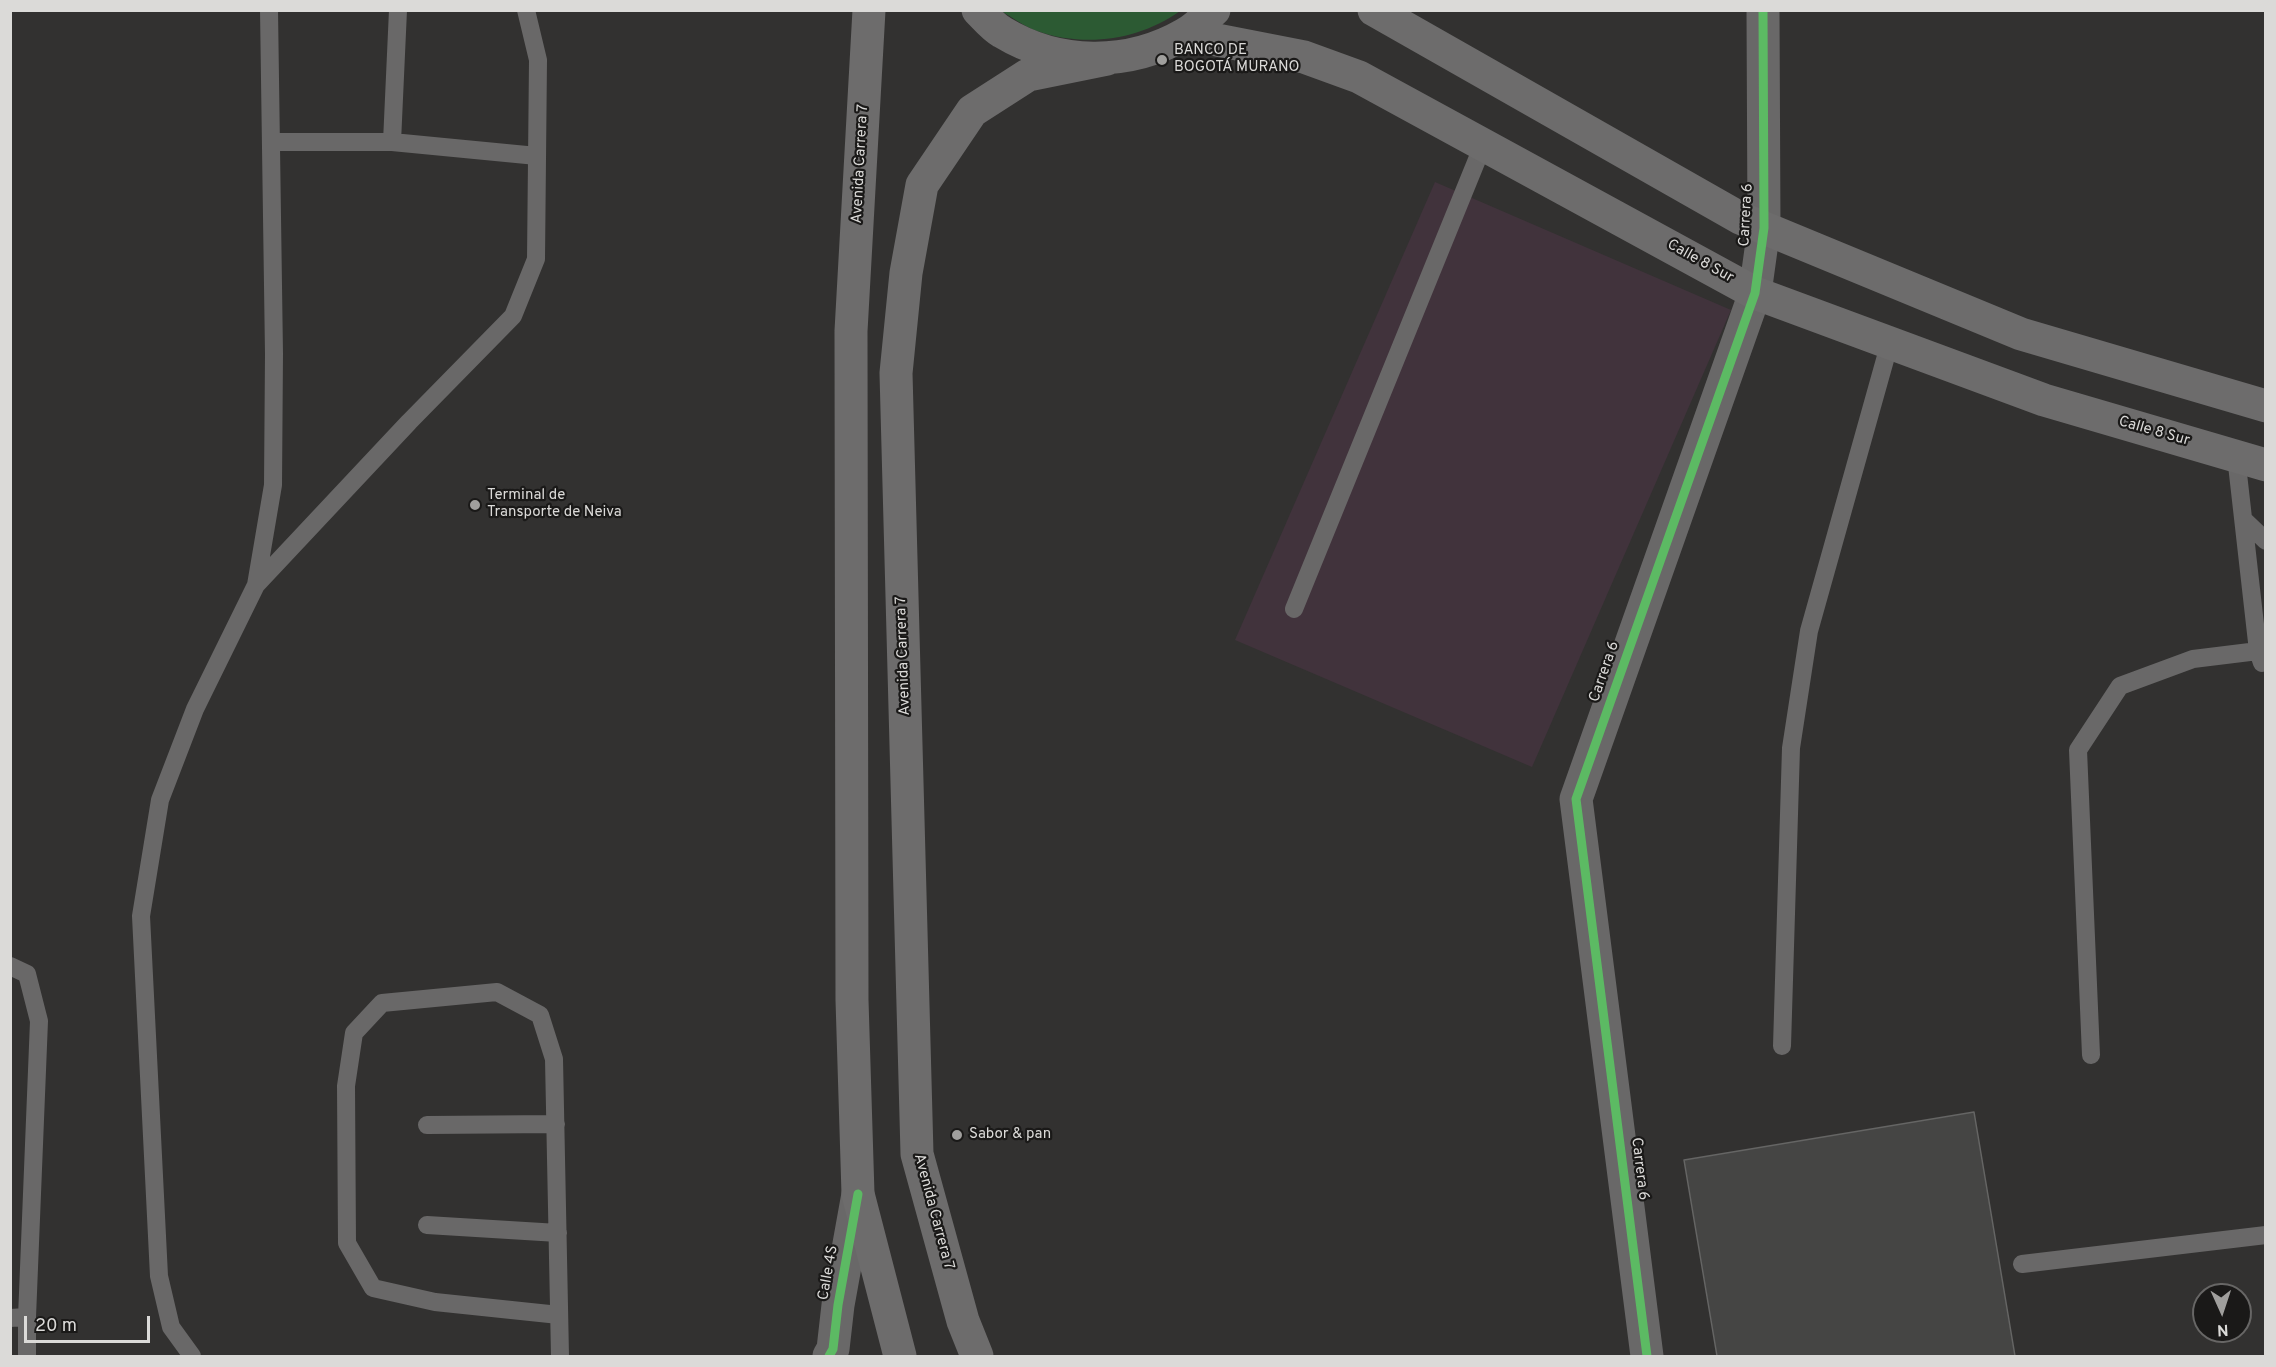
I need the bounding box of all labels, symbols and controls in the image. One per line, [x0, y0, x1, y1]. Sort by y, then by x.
place label: BANCO DE BOGOTÁ MURANO [1174, 42, 1299, 77]
marker: BANCO DE BOGOTÁ MURANO [1155, 53, 1169, 67]
street label: Avenida Carrera 7 [849, 104, 873, 224]
street label: Carrera 6 [1736, 183, 1758, 247]
street label: Calle 8 Sur [1664, 236, 1736, 288]
street label: Calle 8 Sur [2116, 413, 2192, 451]
place label: Terminal de Transporte de Neiva [487, 487, 622, 522]
marker: Terminal de Transporte de Neiva [468, 498, 482, 512]
street label: Avenida Carrera 7 [893, 596, 915, 716]
street label: Carrera 6 [1586, 639, 1624, 705]
place label: Sabor & pan [969, 1126, 1051, 1144]
marker: Sabor & pan [950, 1128, 964, 1142]
street label: Carrera 6 [1626, 1137, 1652, 1201]
street label: Avenida Carrera 7 [909, 1152, 957, 1272]
street label: Calle 4S [815, 1244, 843, 1302]
north arrow [2192, 1283, 2252, 1343]
scale bar [27, 1304, 153, 1342]
text: 20 m [35, 1315, 77, 1338]
text: N [2217, 1319, 2229, 1339]

